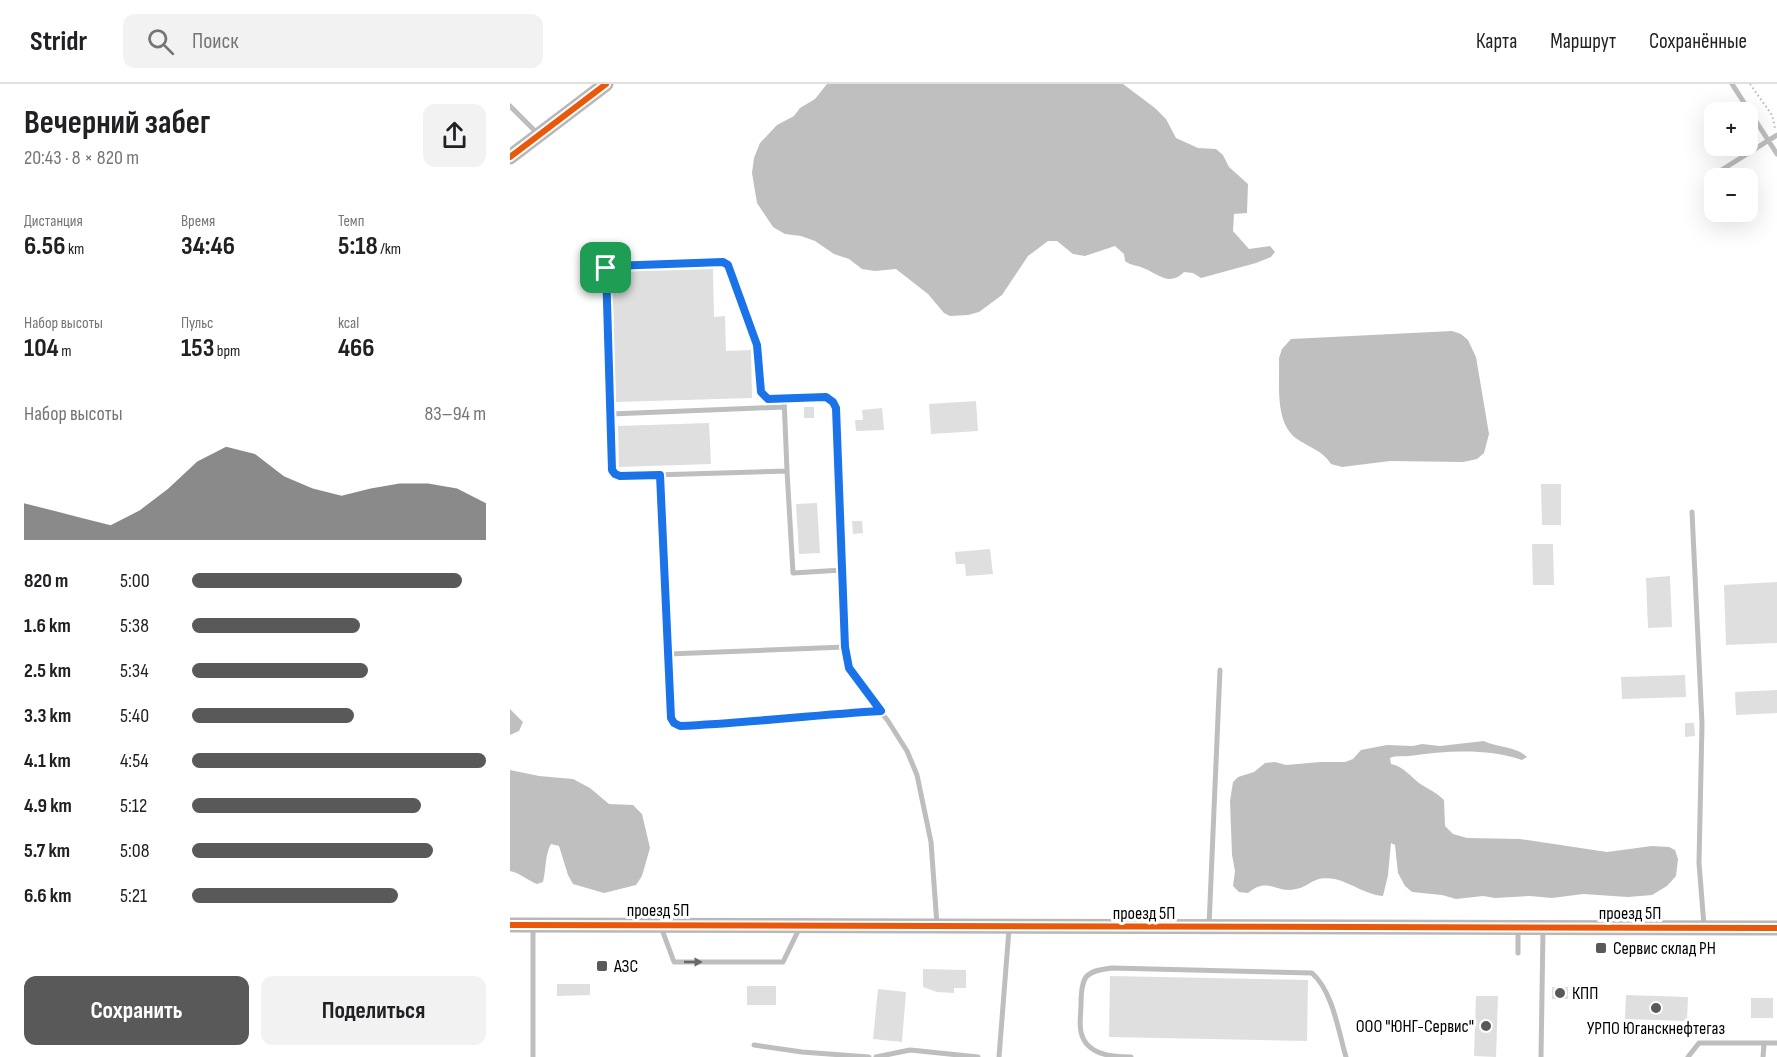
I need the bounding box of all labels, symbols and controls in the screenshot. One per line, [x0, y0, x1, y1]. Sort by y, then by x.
search box [123, 14, 543, 68]
text: Stridr [30, 25, 87, 58]
icon: search [144, 25, 177, 58]
text: Поиск [192, 28, 239, 55]
text: Карта [1476, 29, 1517, 54]
text: Маршрут [1550, 29, 1616, 54]
text: Сохранённые [1649, 29, 1747, 54]
map controls [1704, 102, 1758, 222]
button: + [1704, 102, 1758, 156]
text: Вечерний забег [24, 103, 210, 143]
button: share [423, 104, 486, 167]
text: 20:43 · 8 × 820 m [24, 146, 139, 170]
button: − [1704, 168, 1758, 222]
text: Дистанция [24, 212, 83, 231]
text: Время [181, 212, 215, 231]
text: Темп [338, 212, 364, 231]
text: 6.56 [24, 231, 65, 262]
text: 34:46 [181, 231, 235, 262]
text: 5:18 [338, 231, 378, 262]
text: km [65, 240, 84, 259]
text: /km [378, 240, 401, 259]
pin [580, 242, 631, 293]
icon: arrive [589, 251, 622, 284]
text: Набор высоты [24, 314, 103, 333]
text: Пульс [181, 314, 214, 333]
text: kcal [338, 314, 359, 333]
text: 104 [24, 333, 59, 364]
text: 153 [181, 333, 214, 364]
text: 466 [338, 333, 375, 364]
text: m [59, 342, 71, 361]
text: bpm [214, 342, 240, 361]
text: Набор высоты [24, 402, 123, 426]
text: 83–94 m [424, 402, 486, 426]
text: 820 m [24, 569, 68, 593]
text: 5:00 [120, 569, 150, 593]
text: 1.6 km [24, 614, 71, 638]
text: 5:38 [120, 614, 149, 638]
text: 2.5 km [24, 659, 71, 683]
text: 5:34 [120, 659, 149, 683]
text: 3.3 km [24, 704, 71, 728]
text: 5:40 [120, 704, 149, 728]
text: 4.1 km [24, 749, 71, 773]
text: 4:54 [120, 749, 149, 773]
text: 4.9 km [24, 794, 72, 818]
text: 5:12 [120, 794, 147, 818]
text: 5.7 km [24, 839, 70, 863]
text: 5:08 [120, 839, 149, 863]
text: 6.6 km [24, 884, 72, 908]
text: 5:21 [120, 884, 147, 908]
street label: проезд 5П [627, 900, 689, 921]
street label: проезд 5П [1113, 903, 1175, 924]
street label: проезд 5П [1599, 903, 1661, 924]
place label: Сервис склад РН [1613, 938, 1716, 959]
marker: Сервис склад РН [1594, 941, 1608, 955]
place label: АЗС [613, 956, 638, 977]
one-way arrow [684, 957, 703, 967]
marker: АЗС [595, 959, 609, 973]
button: Сохранить [24, 976, 249, 1045]
button: Поделиться [261, 976, 486, 1045]
place label: КПП [1572, 983, 1598, 1004]
marker: КПП [1553, 986, 1567, 1000]
marker: УРПО Юганскнефтегаз [1649, 1001, 1663, 1015]
place label: ООО "ЮНГ-Сервис" [1356, 1016, 1474, 1037]
place label: УРПО Юганскнефтегаз [1587, 1018, 1725, 1039]
marker: ООО "ЮНГ-Сервис" [1479, 1019, 1493, 1033]

